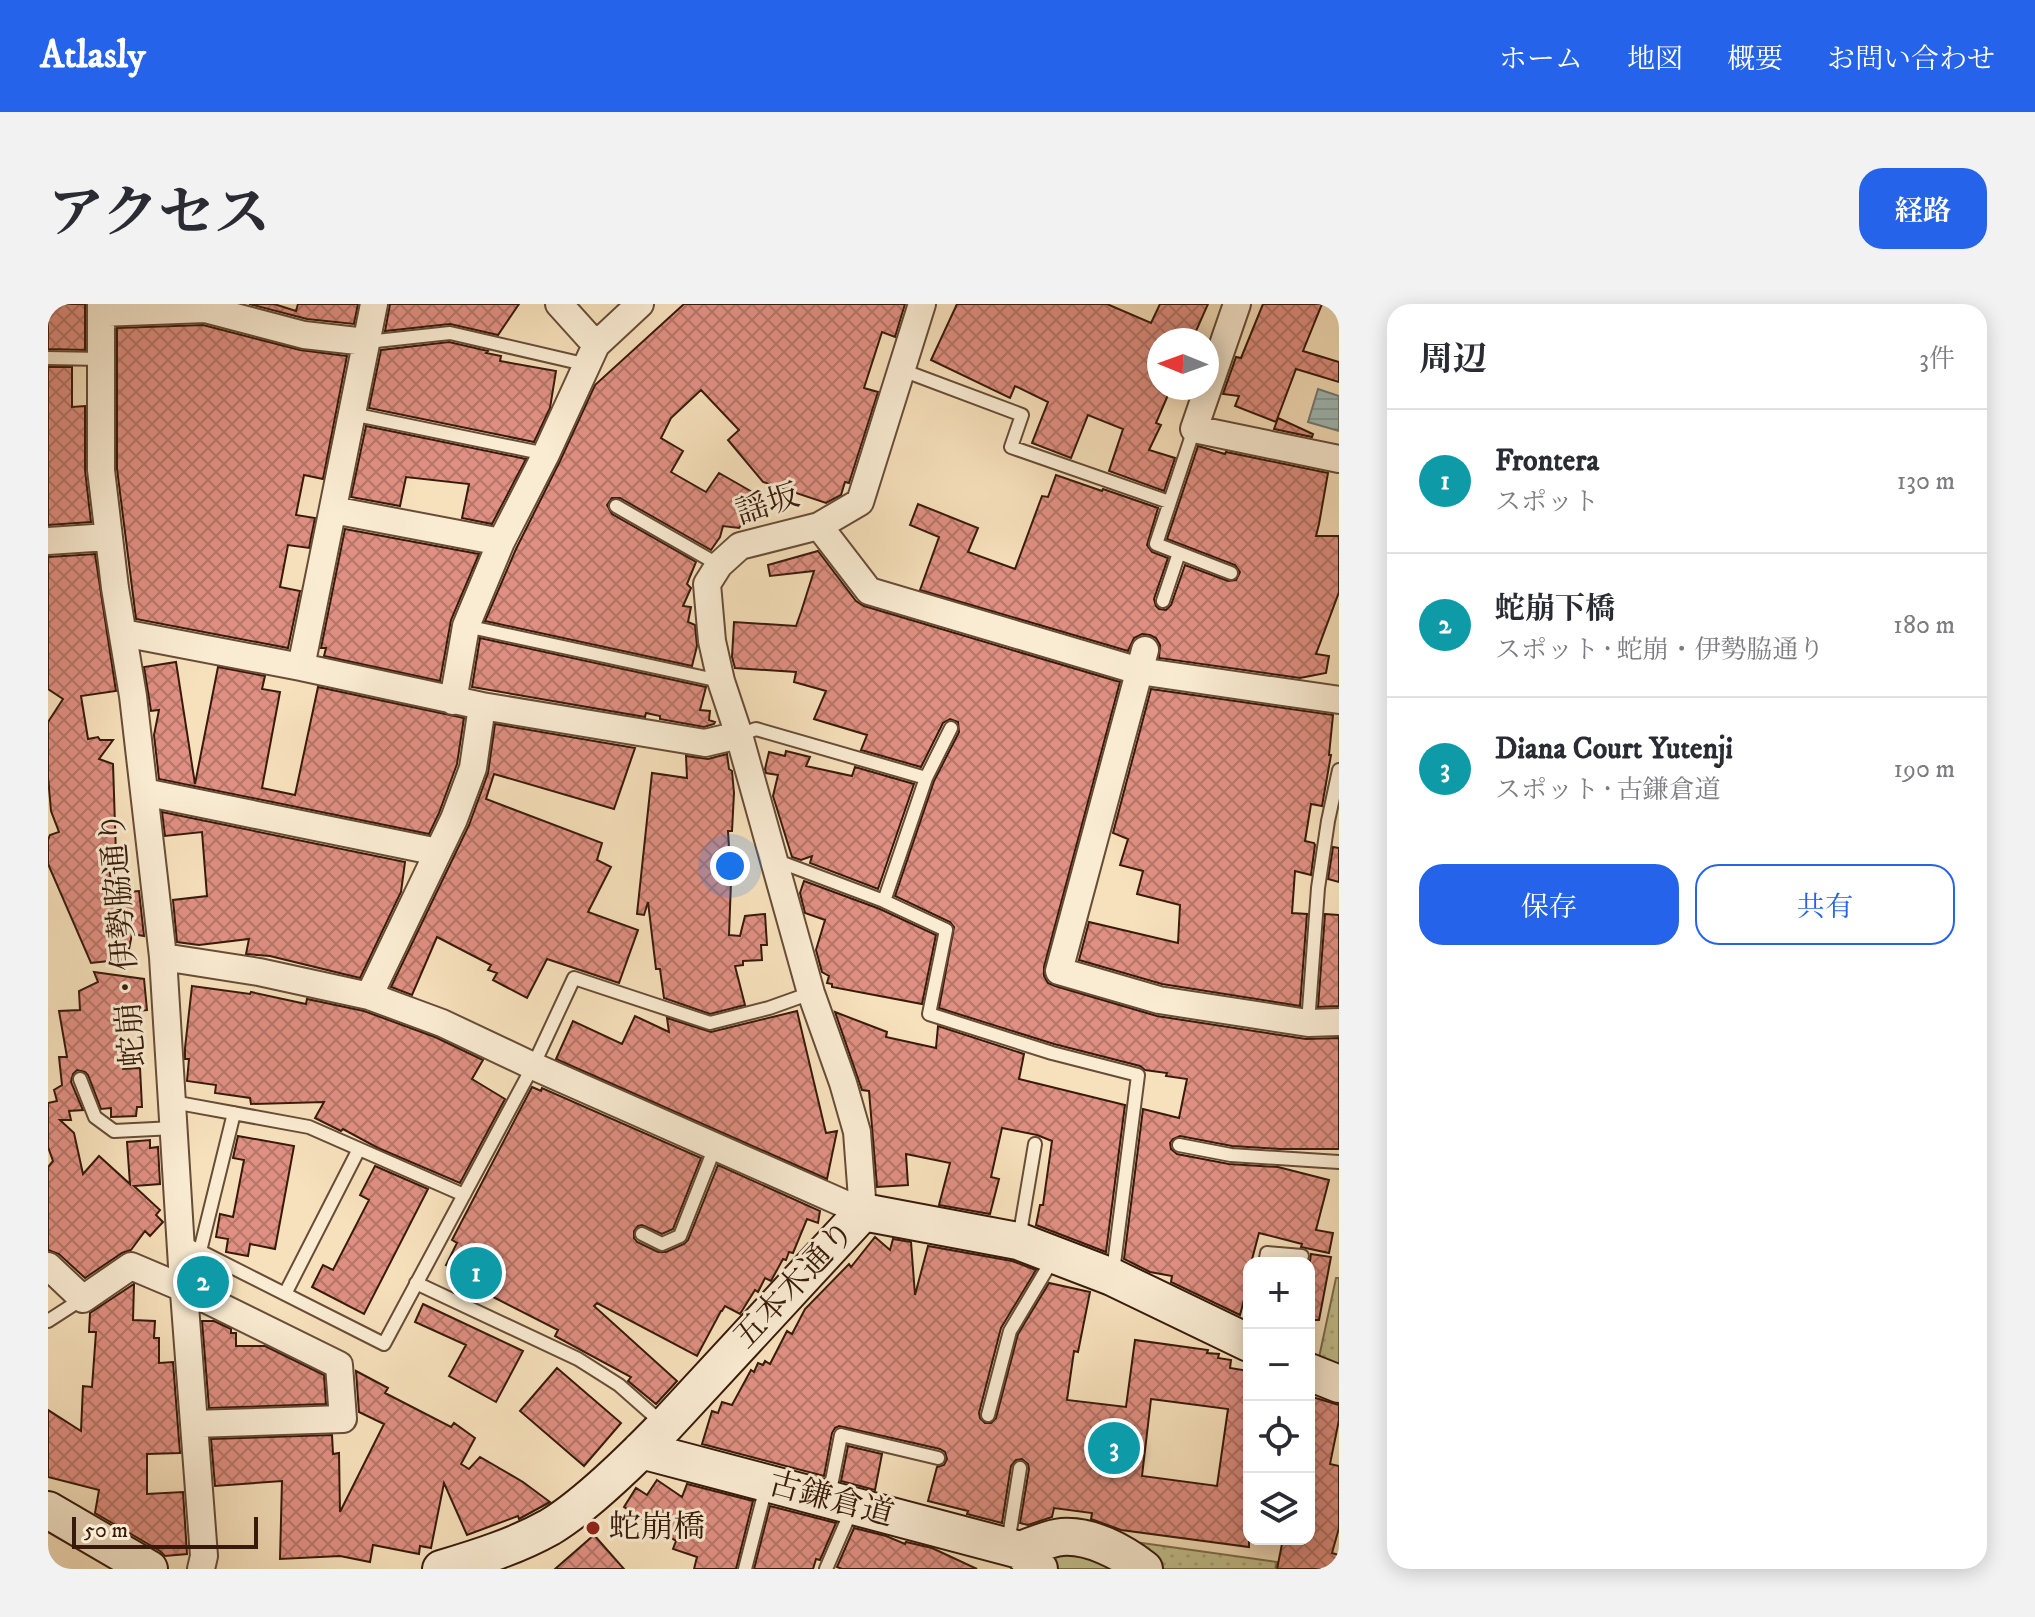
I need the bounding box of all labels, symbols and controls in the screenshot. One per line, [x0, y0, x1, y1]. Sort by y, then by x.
text: Atlasly [40, 32, 146, 80]
text: ホーム [1499, 42, 1583, 77]
text: 地図 [1627, 42, 1683, 77]
text: 概要 [1727, 42, 1783, 77]
text: お問い合わせ [1827, 42, 1995, 77]
button: 経路 [1859, 168, 1987, 249]
text: アクセス [48, 180, 270, 250]
north arrow [1147, 328, 1219, 400]
text: 周辺 [1419, 339, 1487, 381]
text: 3件 [1919, 343, 1955, 376]
text: Frontera [1495, 443, 1599, 480]
text: 1 [1440, 465, 1450, 498]
text: 130 m [1897, 465, 1955, 498]
street label: 謡坂 [731, 476, 805, 534]
text: スポット [1495, 486, 1599, 519]
text: 蛇崩下橋 [1495, 591, 1615, 628]
text: 2 [1439, 609, 1451, 642]
text: 180 m [1893, 609, 1955, 642]
text: スポット · 蛇崩・伊勢脇通り [1495, 634, 1824, 667]
text: Diana Court Yutenji [1495, 731, 1733, 768]
text: 3 [1440, 753, 1450, 786]
text: 190 m [1893, 753, 1955, 786]
text: スポット · 古鎌倉道 [1495, 774, 1720, 807]
street label: 蛇崩・伊勢脇通り [93, 810, 155, 1068]
your location [710, 846, 750, 886]
button: 保存 [1419, 864, 1679, 945]
button: 共有 [1695, 864, 1955, 945]
street label: 五本木通り [726, 1213, 864, 1357]
pin: 1 [450, 1243, 502, 1303]
pin: 2 [177, 1252, 229, 1312]
map controls [1243, 1257, 1315, 1545]
button: + [1243, 1257, 1315, 1329]
button: − [1243, 1329, 1315, 1401]
button: locate [1243, 1401, 1315, 1473]
pin: 3 [1088, 1418, 1140, 1478]
street label: 古鎌倉道 [764, 1464, 898, 1536]
button: layers [1243, 1473, 1315, 1545]
place label: 蛇崩橋 [609, 1508, 705, 1548]
scale bar [72, 1513, 258, 1549]
text: 50 m [84, 1517, 128, 1544]
marker: 蛇崩橋 [584, 1519, 602, 1537]

